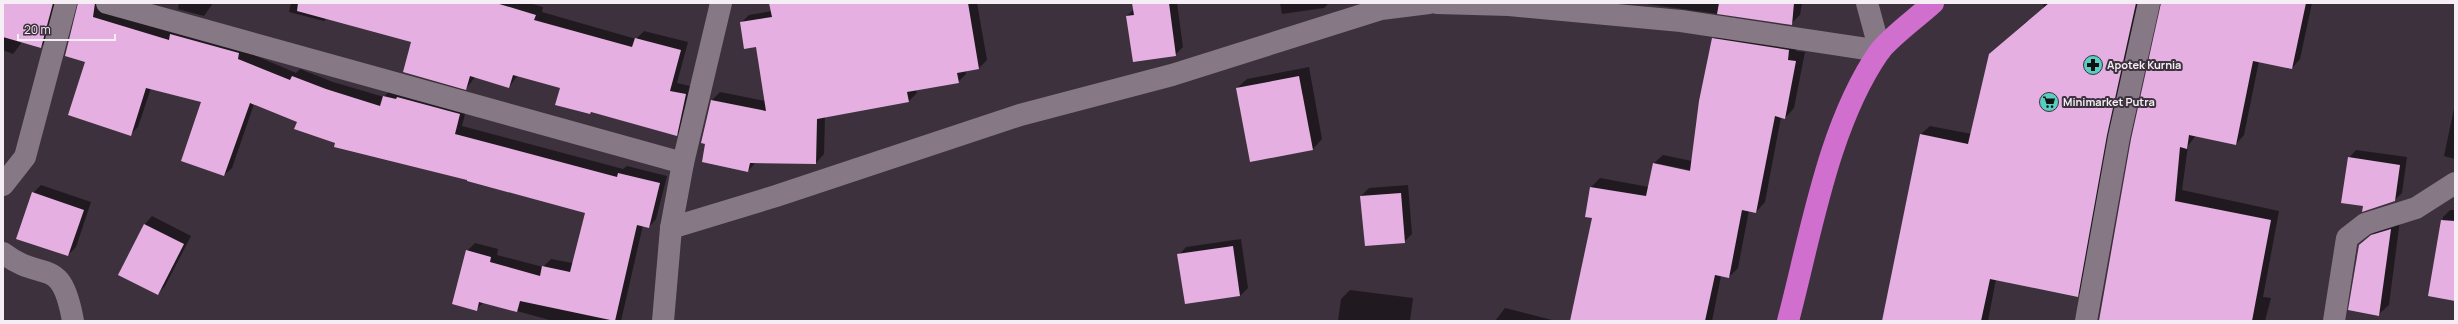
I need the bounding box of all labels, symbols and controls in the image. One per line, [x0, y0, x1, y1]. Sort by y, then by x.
scale bar [18, 16, 115, 42]
text: 20 m [24, 21, 51, 38]
pharmacy icon: Apotek Kurnia [2082, 54, 2104, 76]
place label: Apotek Kurnia [2107, 57, 2181, 72]
supermarket icon: Minimarket Putra [2038, 91, 2060, 113]
place label: Minimarket Putra [2063, 94, 2155, 109]

